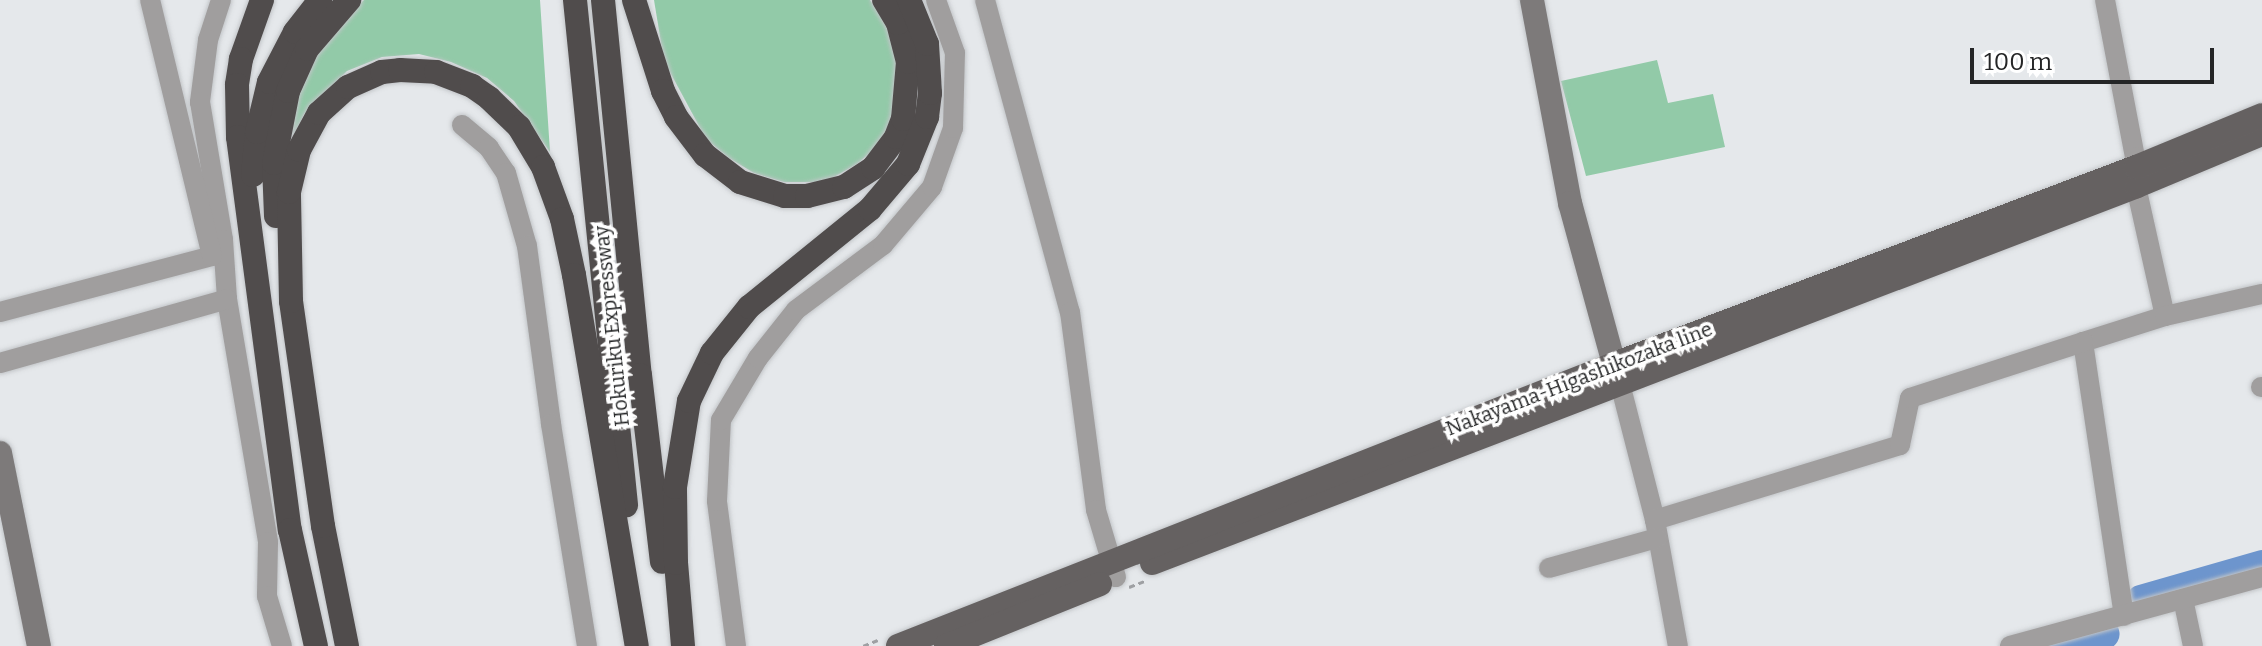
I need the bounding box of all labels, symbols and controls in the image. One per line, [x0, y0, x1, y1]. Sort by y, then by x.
scale bar [1974, 32, 2218, 82]
text: 100 m [1984, 48, 2052, 76]
street label: Hokuriku Expressway [590, 224, 634, 428]
street label: Nakayama-Higashikozaka line [1442, 317, 1716, 441]

